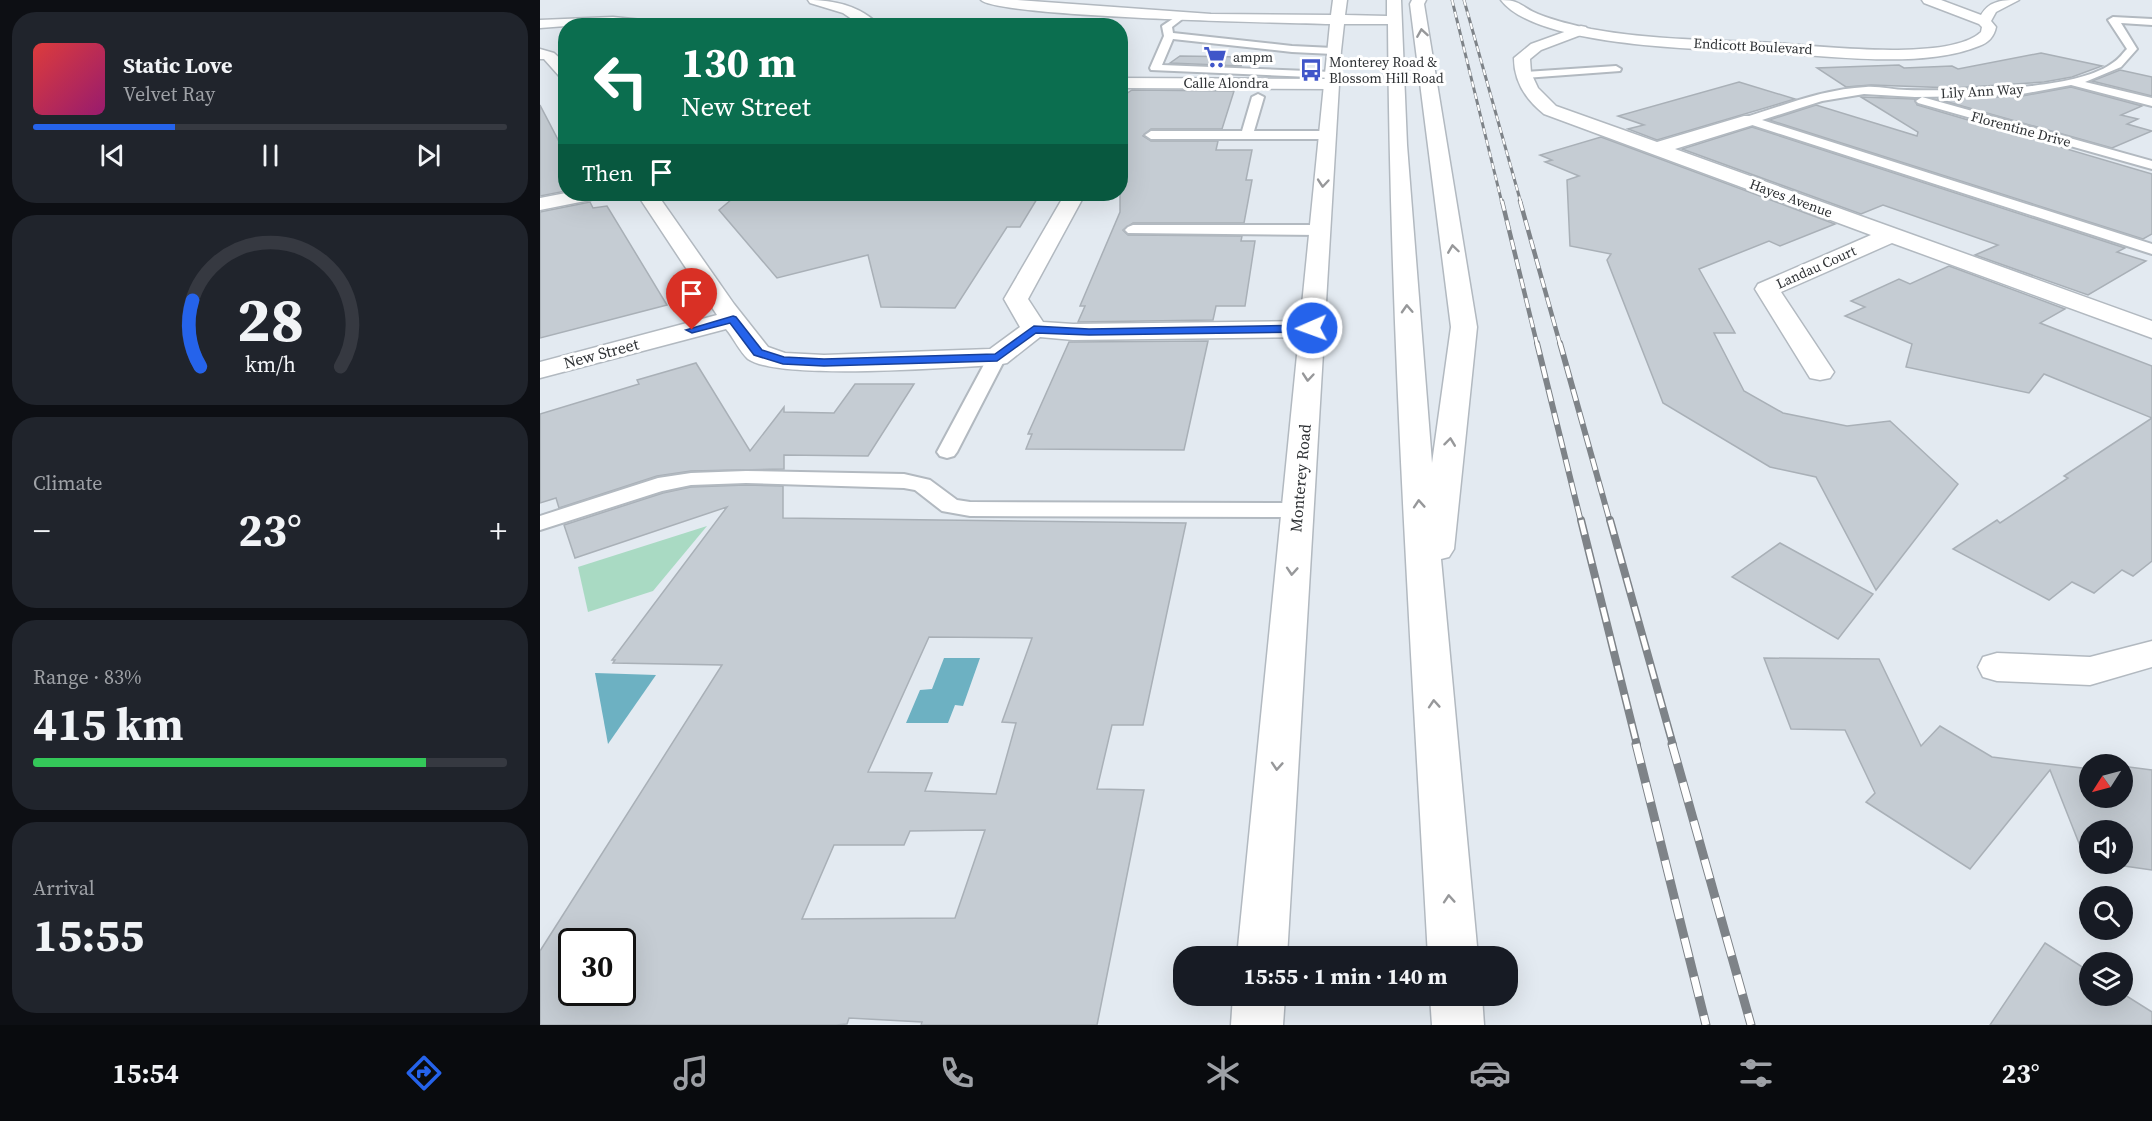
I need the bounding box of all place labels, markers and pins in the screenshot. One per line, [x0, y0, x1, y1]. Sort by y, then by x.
supermarket icon: ampm [1202, 44, 1228, 70]
place label: ampm [1233, 47, 1274, 67]
place label: Monterey Road & Blossom Hill Road [1329, 52, 1444, 88]
bus stop icon: Monterey Road & Blossom Hill Road [1298, 57, 1324, 83]
pin [666, 268, 717, 330]

